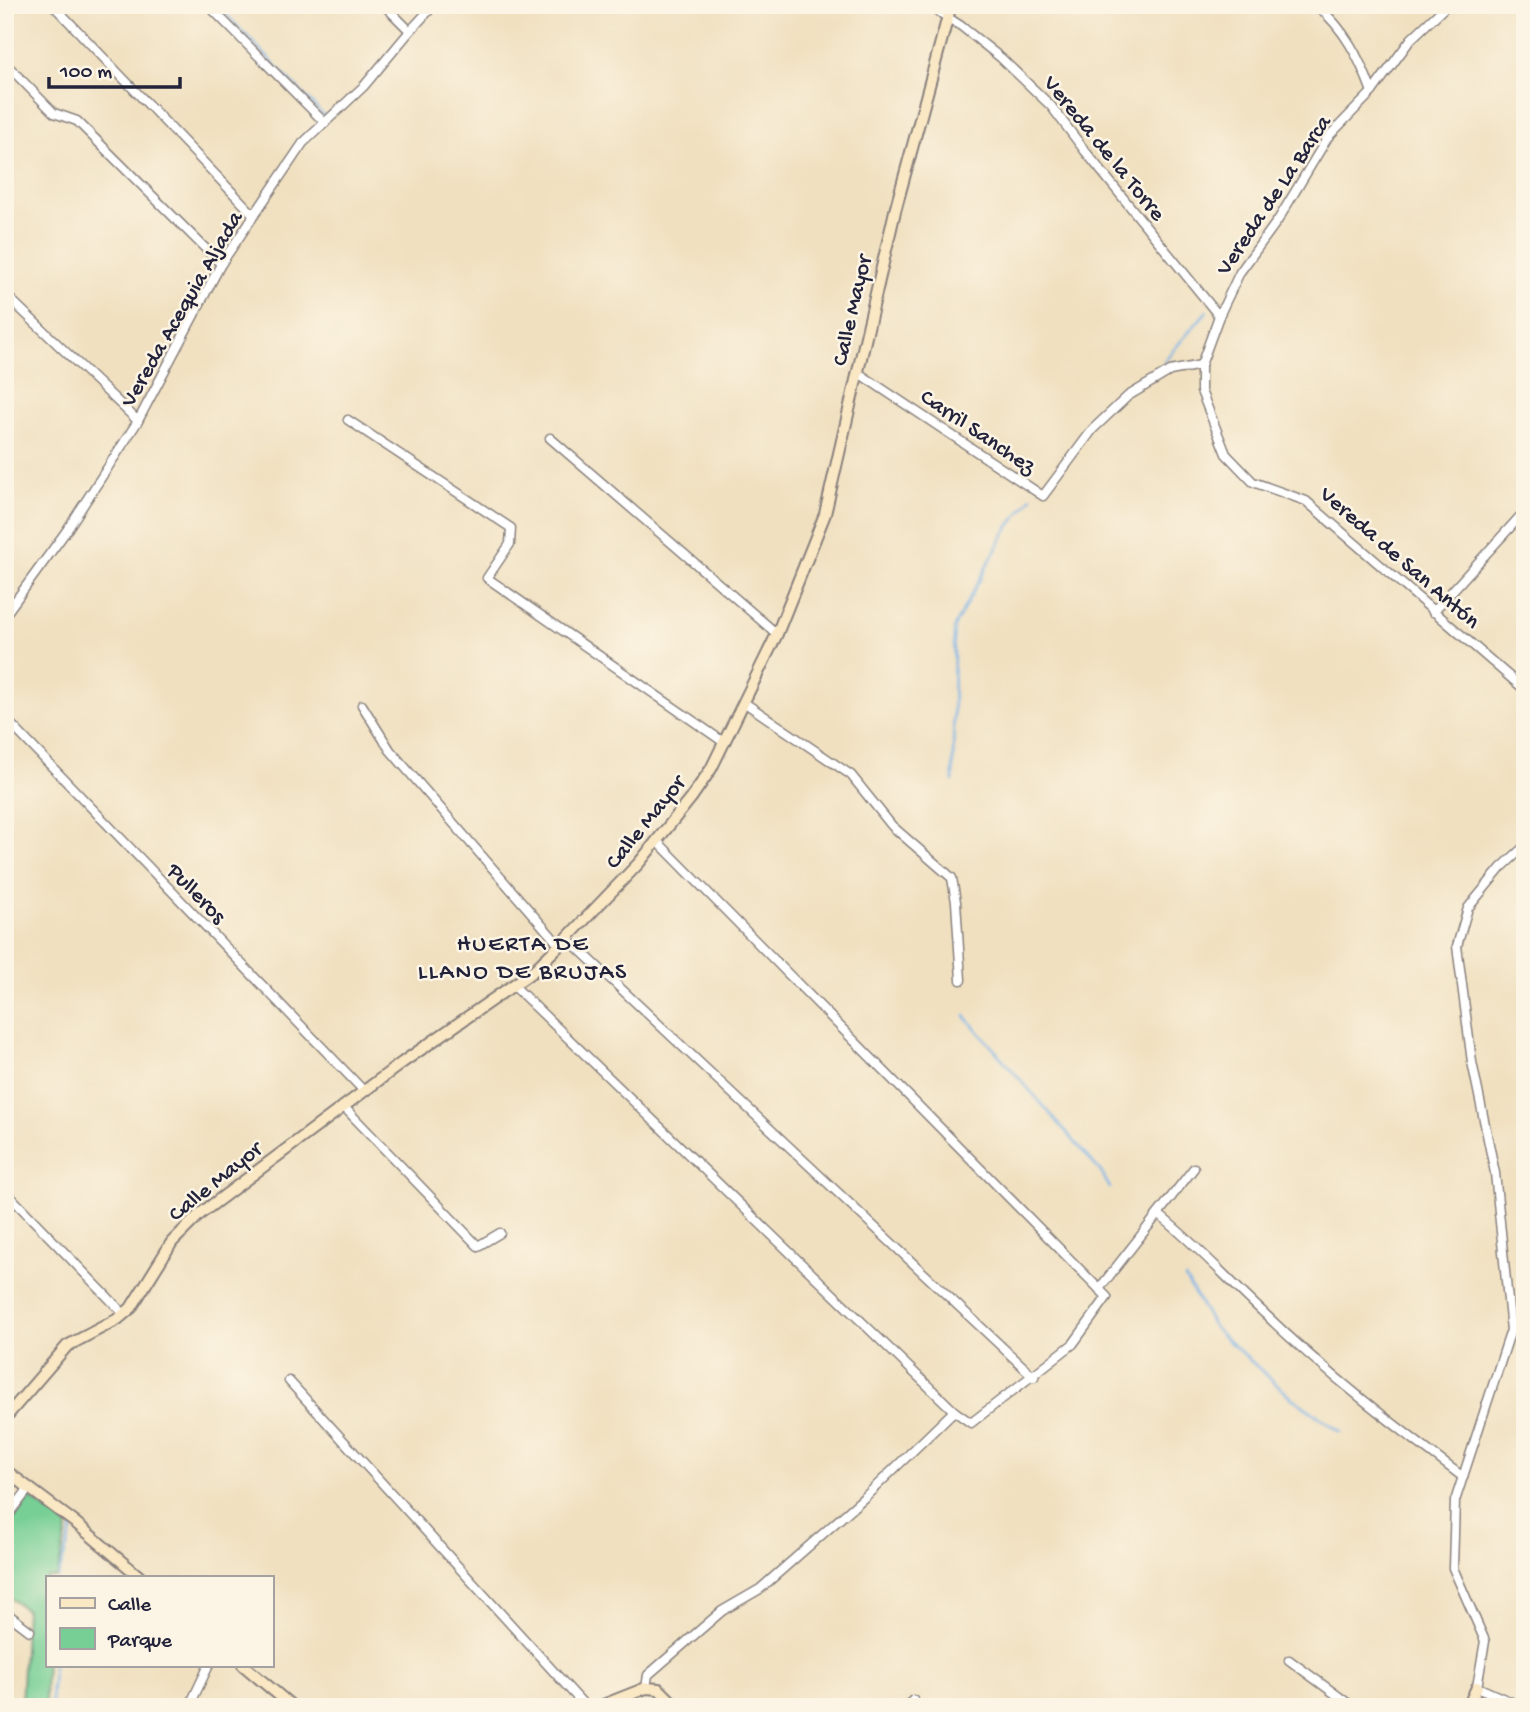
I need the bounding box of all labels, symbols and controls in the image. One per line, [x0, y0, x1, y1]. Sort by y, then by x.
scale bar [49, 46, 180, 90]
text: 100 m [59, 61, 112, 86]
street label: Vereda de la Torre [1036, 70, 1171, 228]
street label: Vereda de La Barca [1211, 110, 1339, 282]
street label: Vereda Acequia Aljada [115, 206, 251, 413]
street label: Calle Mayor [828, 251, 880, 369]
street label: Carril Sanchez [914, 384, 1041, 482]
street label: Vereda de San Antón [1312, 481, 1484, 636]
street label: Calle Mayor [601, 769, 694, 876]
street label: Pulleros [159, 858, 231, 931]
district label: HUERTA DE LLANO DE BRUJAS [418, 931, 628, 988]
street label: Calle Mayor [164, 1136, 270, 1229]
legend [46, 1576, 273, 1666]
text: Calle [108, 1594, 152, 1619]
text: Parque [107, 1630, 173, 1655]

